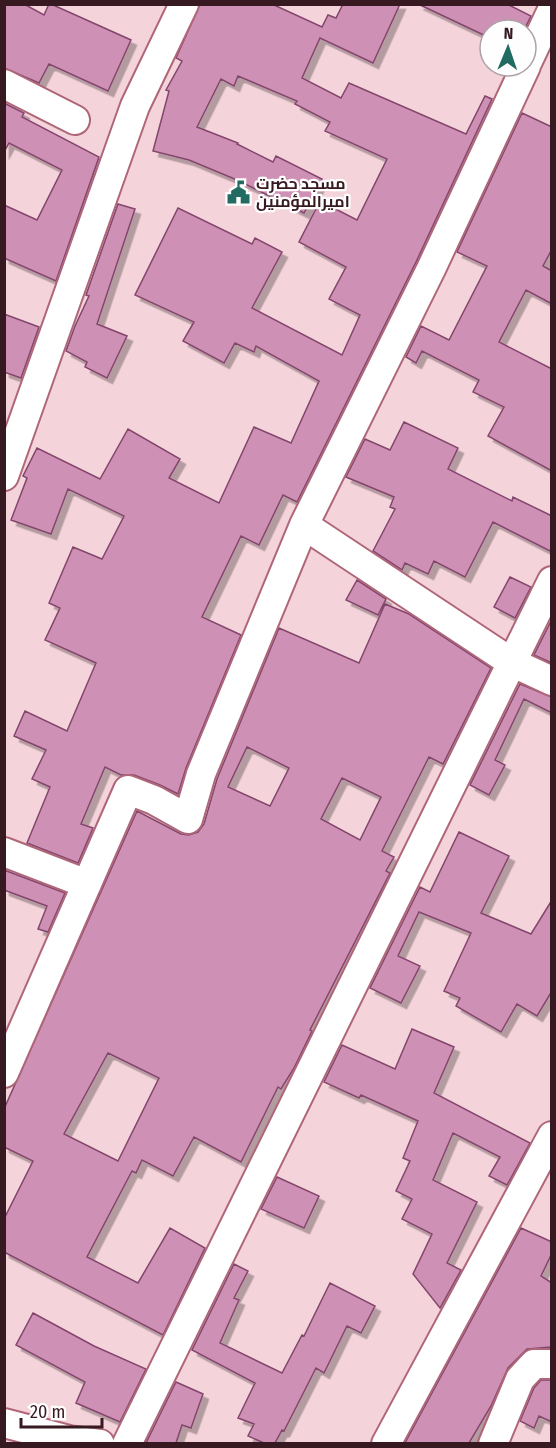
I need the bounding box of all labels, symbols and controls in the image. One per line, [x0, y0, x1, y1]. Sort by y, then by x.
north arrow [478, 18, 538, 78]
text: N [503, 24, 514, 43]
place label: مسجد حضرت امیرالمؤمنین [256, 174, 350, 211]
public building icon: مسجد حضرت امیرالمؤمنین [225, 179, 251, 205]
scale bar [21, 1391, 102, 1429]
text: 20 m [30, 1401, 65, 1423]

